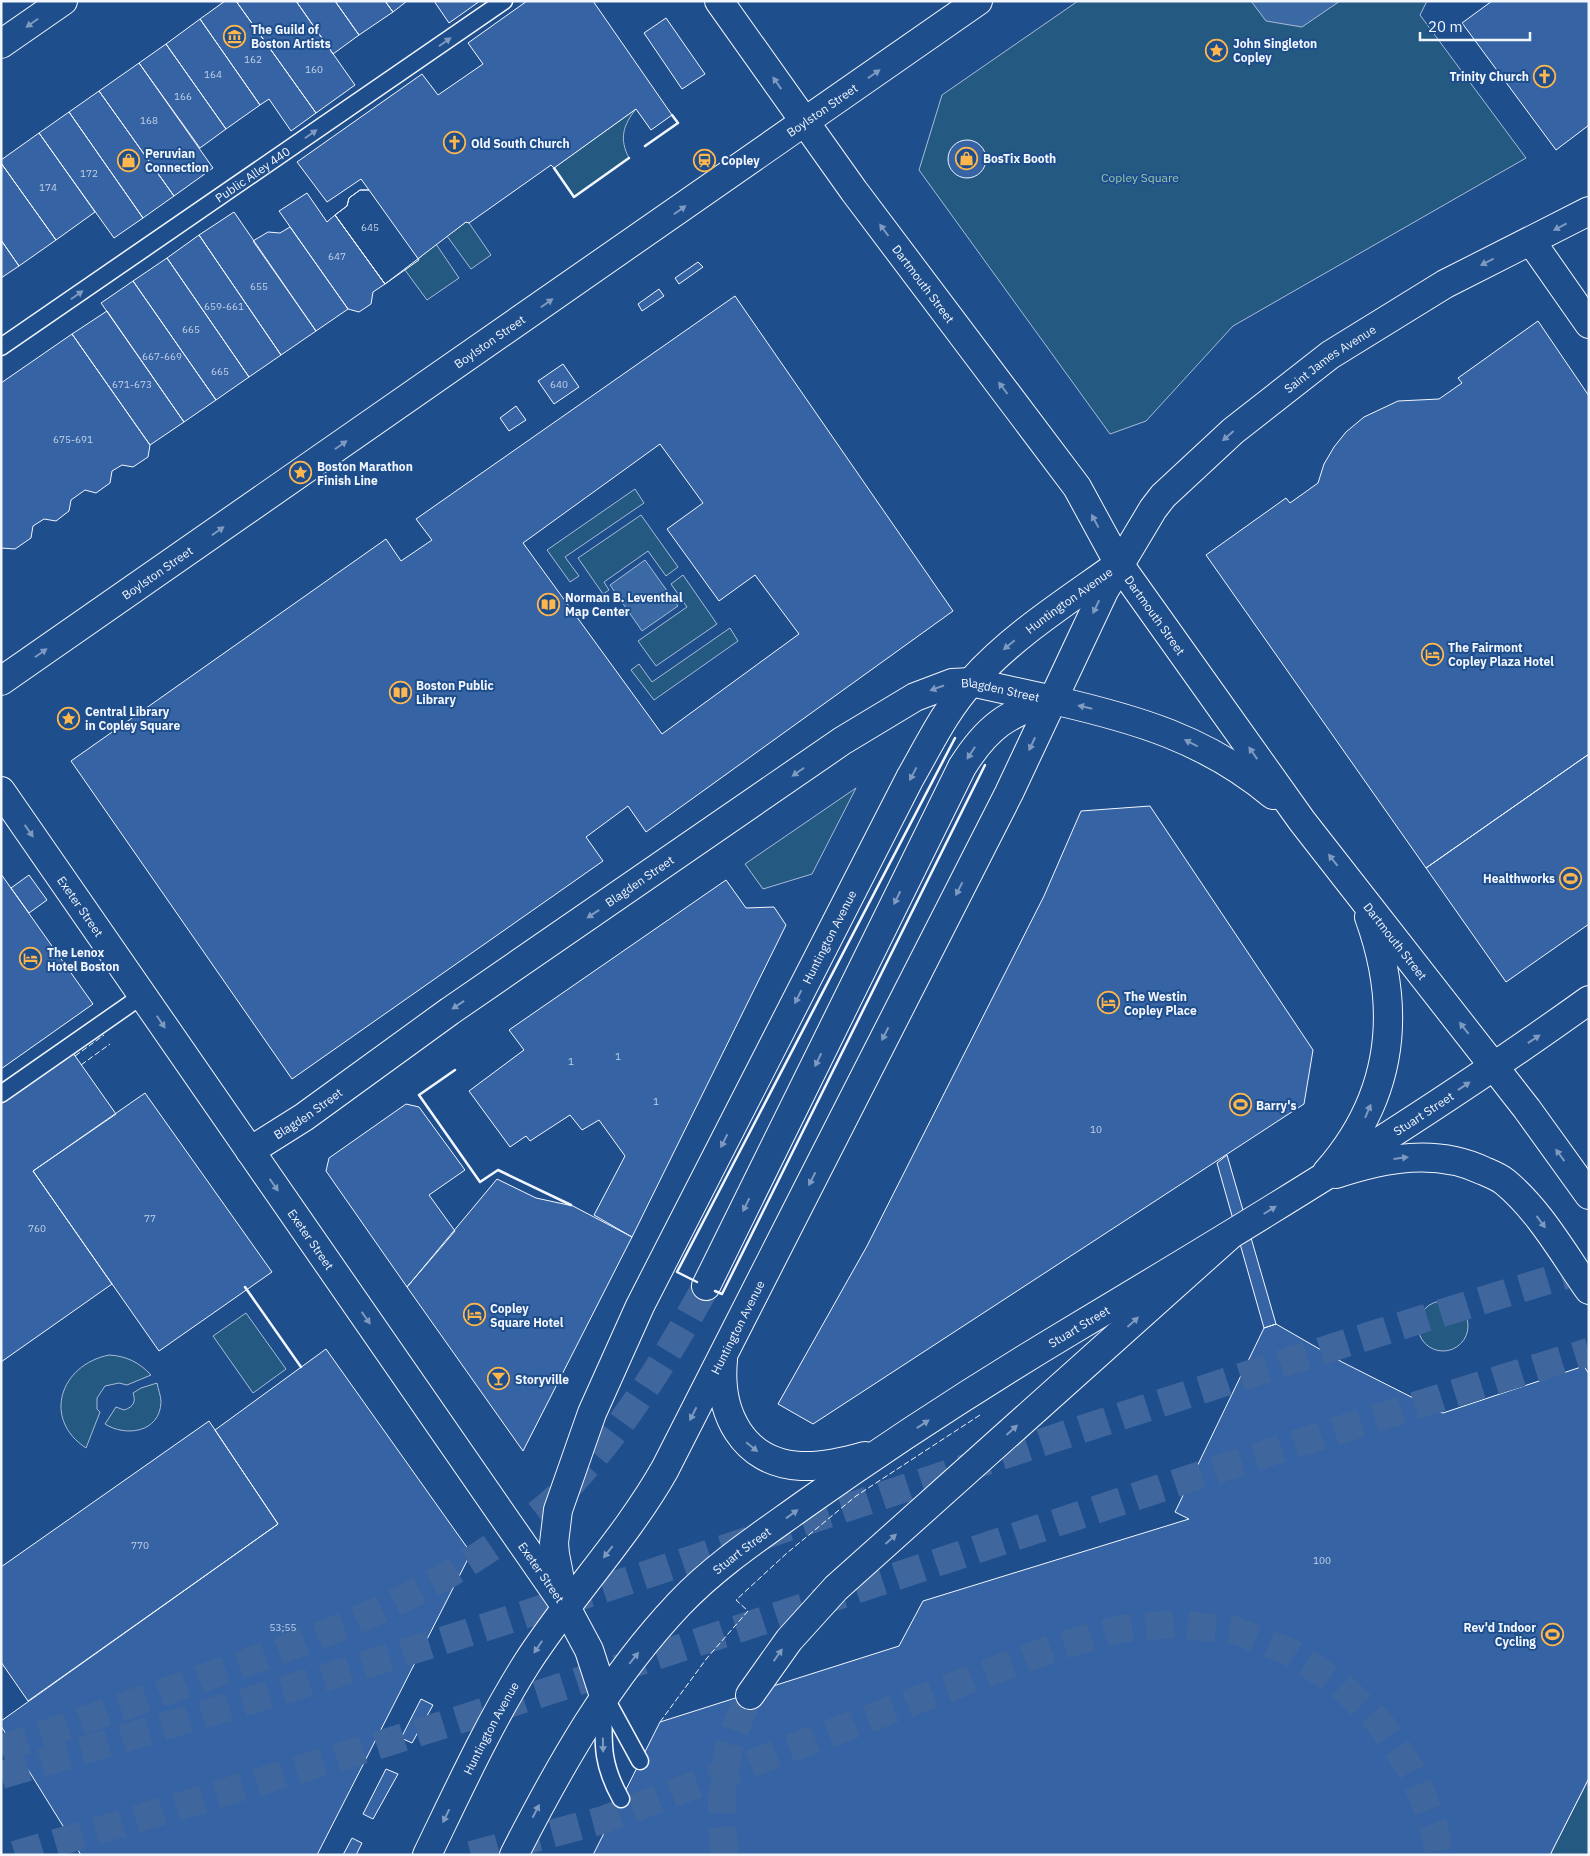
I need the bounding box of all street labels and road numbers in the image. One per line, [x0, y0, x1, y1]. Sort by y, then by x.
street label: Boylston Street [783, 80, 860, 140]
street label: Public Alley 440 [212, 143, 293, 205]
street label: Dartmouth Street [889, 242, 958, 326]
street label: Boylston Street [451, 311, 528, 371]
street label: Saint James Avenue [1281, 321, 1379, 396]
street label: Boylston Street [119, 543, 195, 602]
street label: Huntington Avenue [1022, 564, 1115, 636]
street label: Dartmouth Street [1122, 572, 1189, 658]
street label: Blagden Street [961, 674, 1041, 704]
street label: Blagden Street [602, 852, 676, 910]
street label: Exeter Street [54, 873, 107, 939]
street label: Huntington Avenue [799, 887, 859, 986]
street label: Dartmouth Street [1361, 899, 1431, 983]
street label: Blagden Street [271, 1084, 345, 1142]
street label: Stuart Street [1390, 1088, 1456, 1138]
street label: Exeter Street [285, 1206, 337, 1272]
street label: Huntington Avenue [707, 1277, 767, 1377]
street label: Stuart Street [1045, 1302, 1112, 1350]
street label: Stuart Street [709, 1523, 773, 1577]
street label: Exeter Street [516, 1539, 568, 1605]
street label: Huntington Avenue [460, 1678, 522, 1777]

